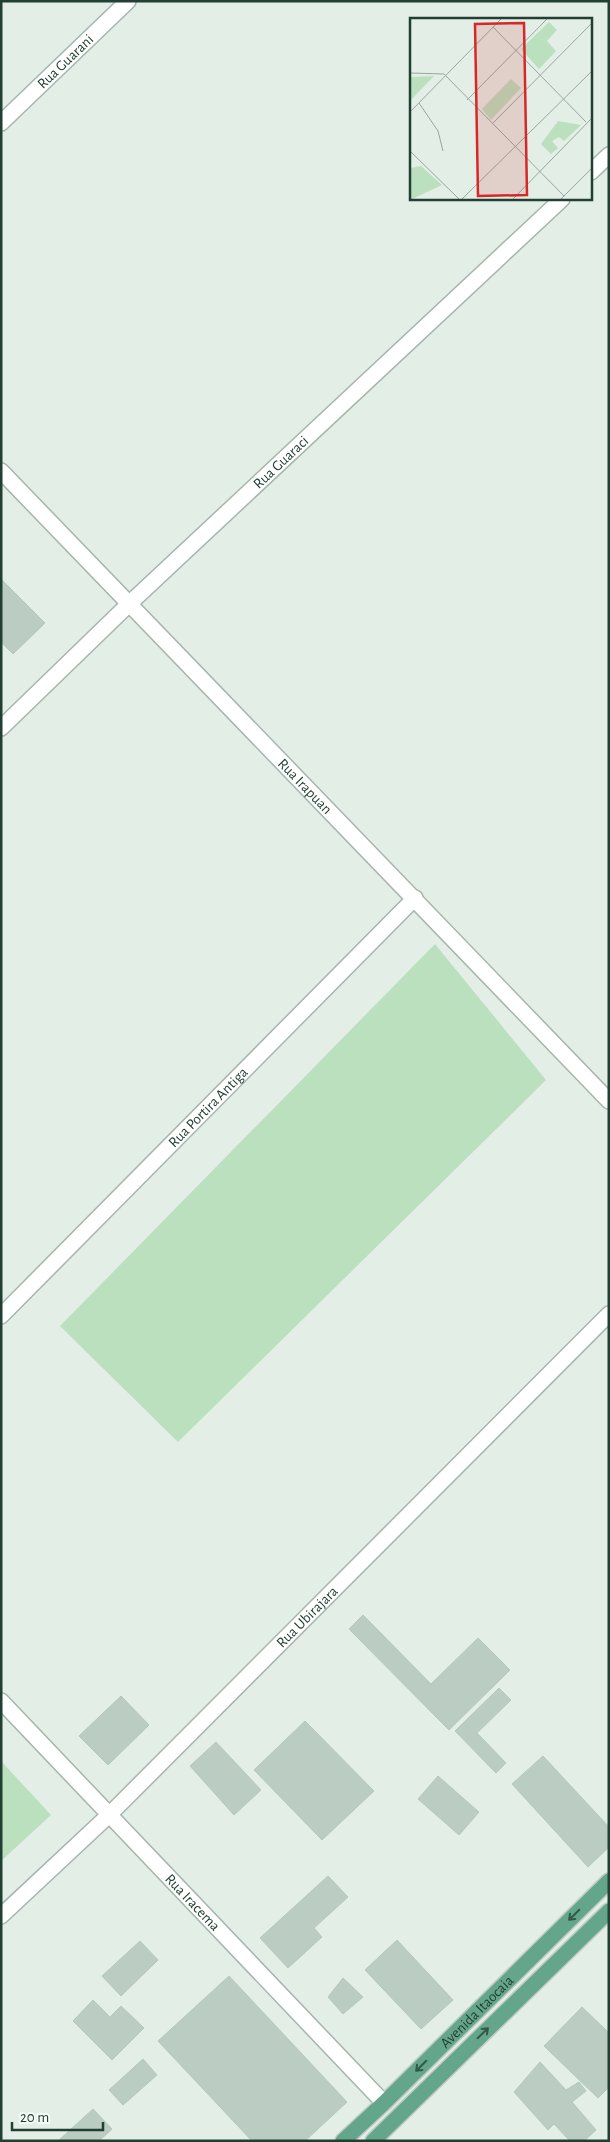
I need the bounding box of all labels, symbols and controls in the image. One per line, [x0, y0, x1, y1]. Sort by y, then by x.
inset map [410, 18, 592, 200]
street label: Rua Guarani [34, 31, 96, 91]
street label: Rua Guaraci [250, 433, 311, 491]
street label: Rua Irapuan [275, 756, 335, 817]
street label: Rua Portira Antiga [165, 1064, 250, 1150]
street label: Rua Ubirajara [273, 1583, 340, 1650]
street label: Rua Iracema [162, 1871, 223, 1934]
one-way arrow [568, 1909, 580, 1921]
street label: Avenida Itaocaia [437, 1972, 516, 2051]
one-way arrow [477, 2027, 489, 2040]
one-way arrow [415, 2060, 427, 2073]
scale bar [12, 2100, 104, 2132]
text: 20 m [20, 2110, 49, 2125]

